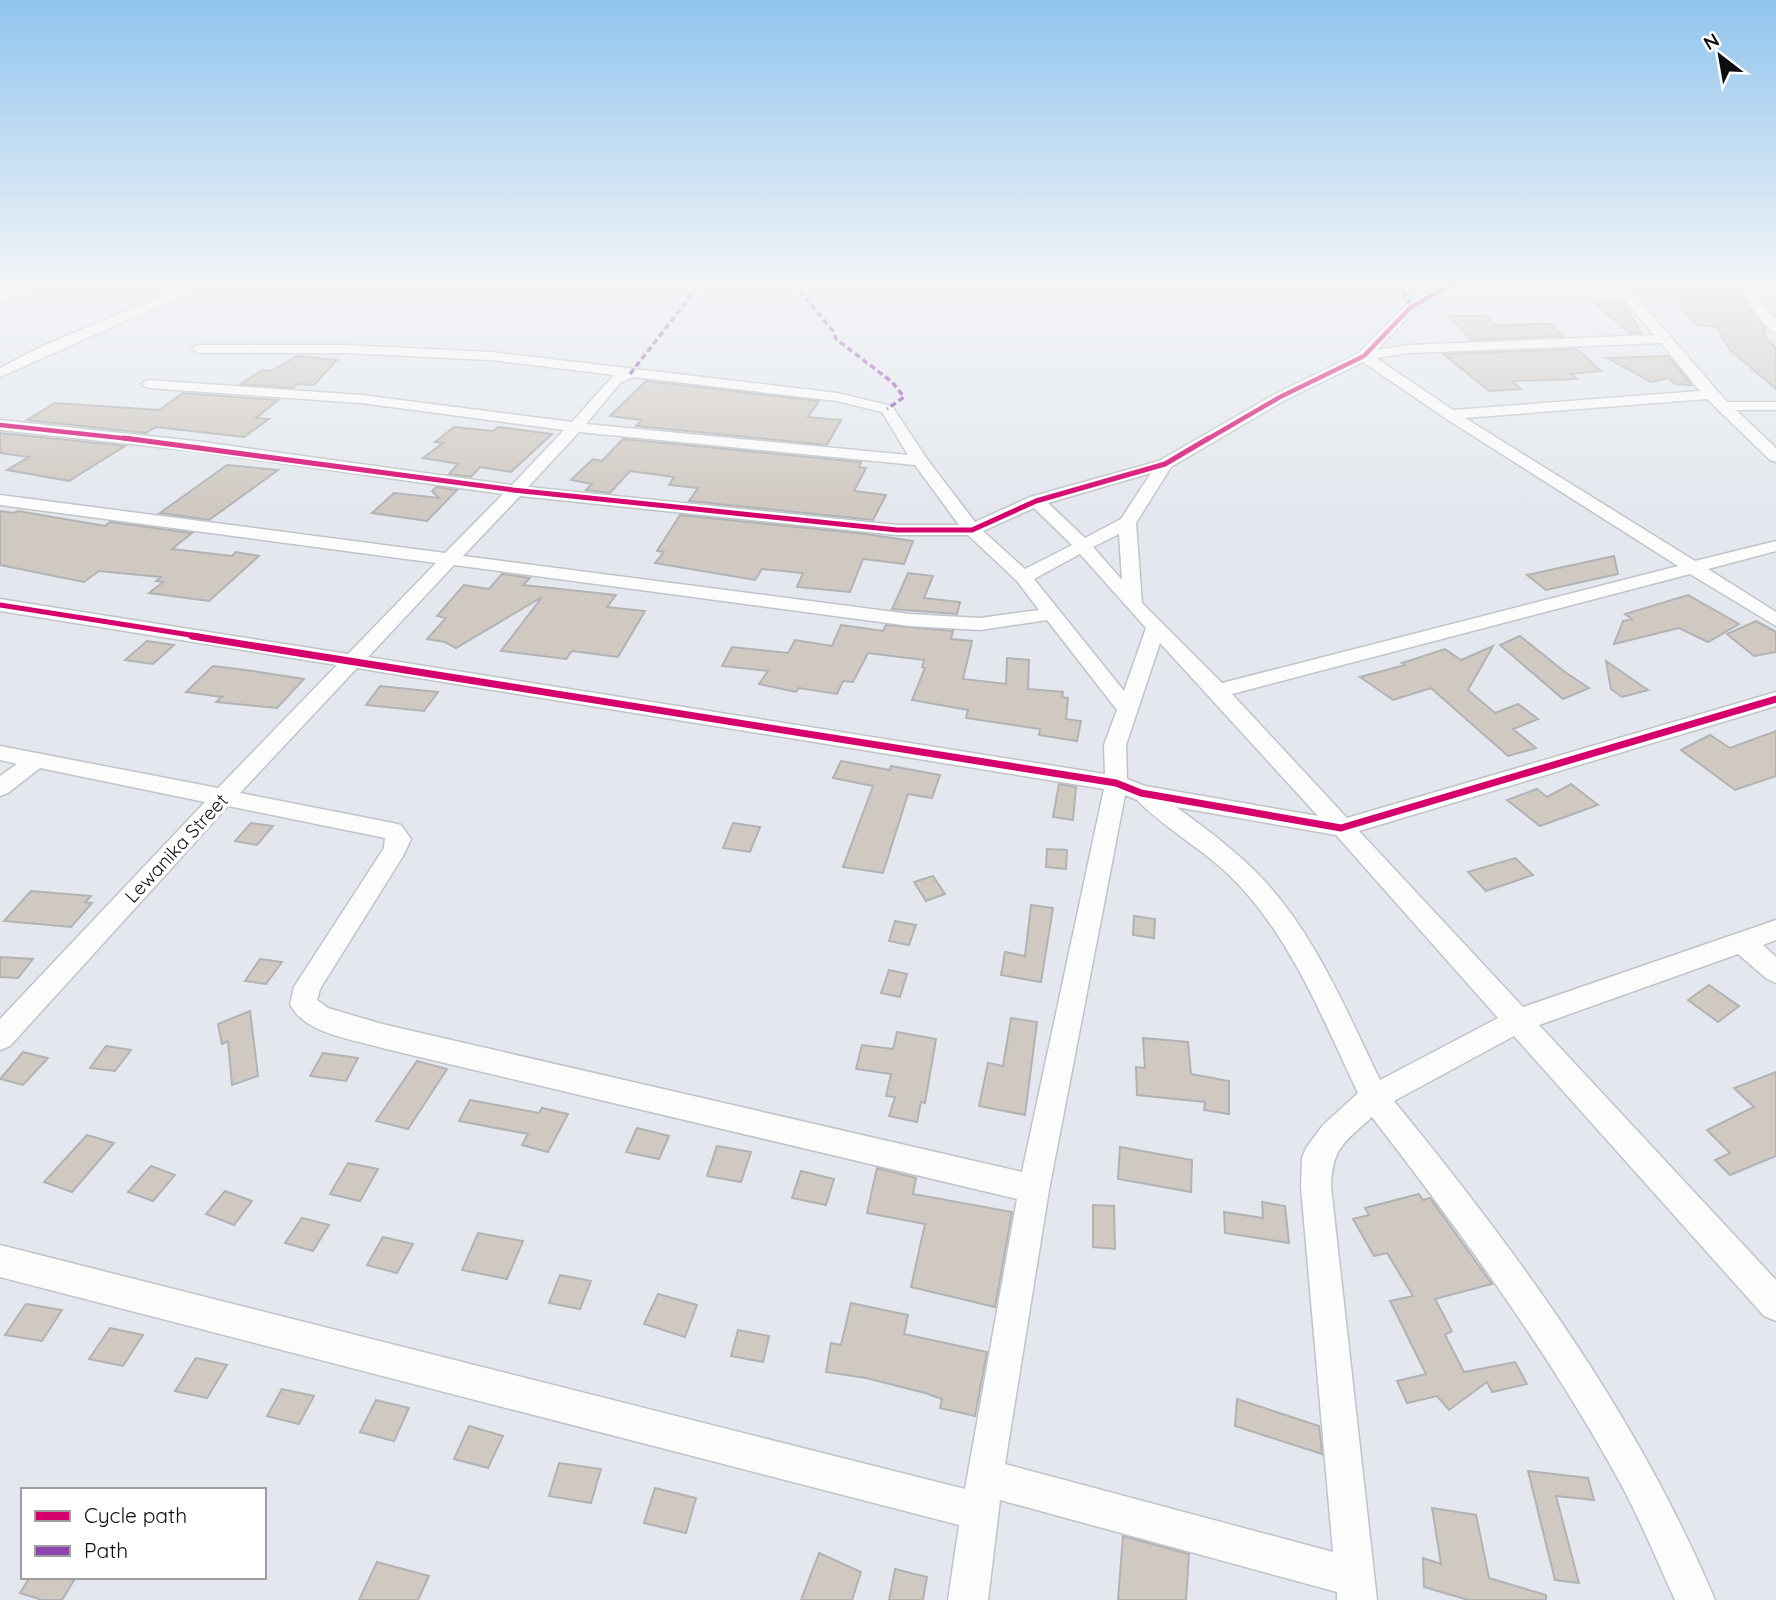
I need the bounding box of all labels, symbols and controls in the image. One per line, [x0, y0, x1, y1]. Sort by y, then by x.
north arrow [1685, 21, 1755, 91]
text: N [1699, 28, 1723, 55]
street label: Lewanika Street [119, 788, 233, 908]
legend [21, 1488, 266, 1579]
text: Cycle path [84, 1502, 187, 1528]
text: Path [84, 1537, 128, 1563]

